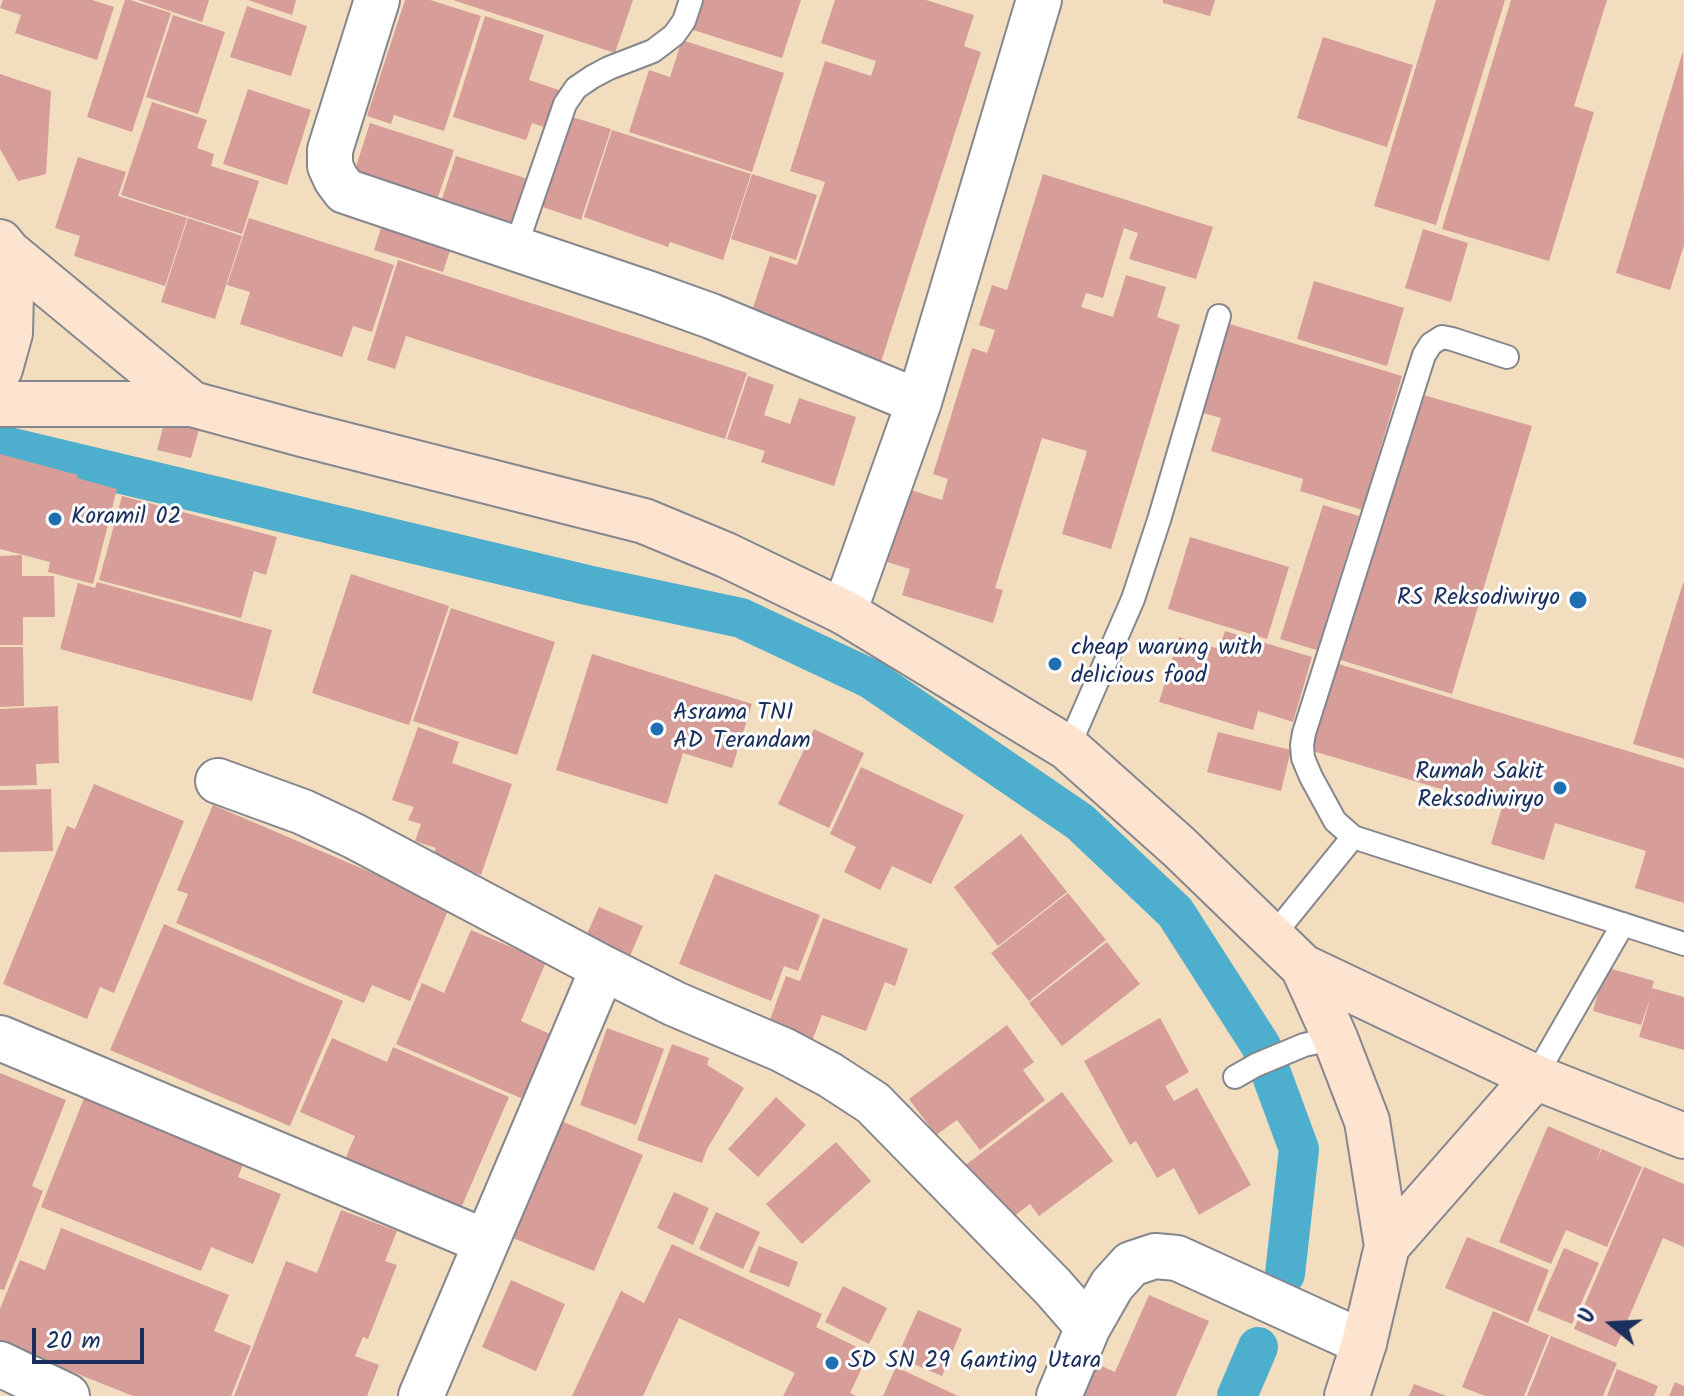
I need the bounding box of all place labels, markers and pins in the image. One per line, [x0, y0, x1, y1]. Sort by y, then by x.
place label: Koramil 02 [71, 505, 182, 533]
marker: Koramil 02 [46, 510, 64, 528]
place label: RS Reksodiwiryo [1397, 586, 1560, 614]
marker: RS Reksodiwiryo [1567, 589, 1589, 611]
place label: cheap warung with delicious food [1071, 636, 1262, 692]
marker: cheap warung with delicious food [1046, 655, 1064, 673]
place label: Asrama TNI AD Terandam [673, 701, 811, 757]
marker: Asrama TNI AD Terandam [648, 720, 666, 738]
place label: Rumah Sakit Reksodiwiryo [1415, 760, 1544, 816]
marker: Rumah Sakit Reksodiwiryo [1551, 779, 1569, 797]
place label: SD SN 29 Ganting Utara [848, 1349, 1101, 1377]
marker: SD SN 29 Ganting Utara [823, 1354, 841, 1372]

